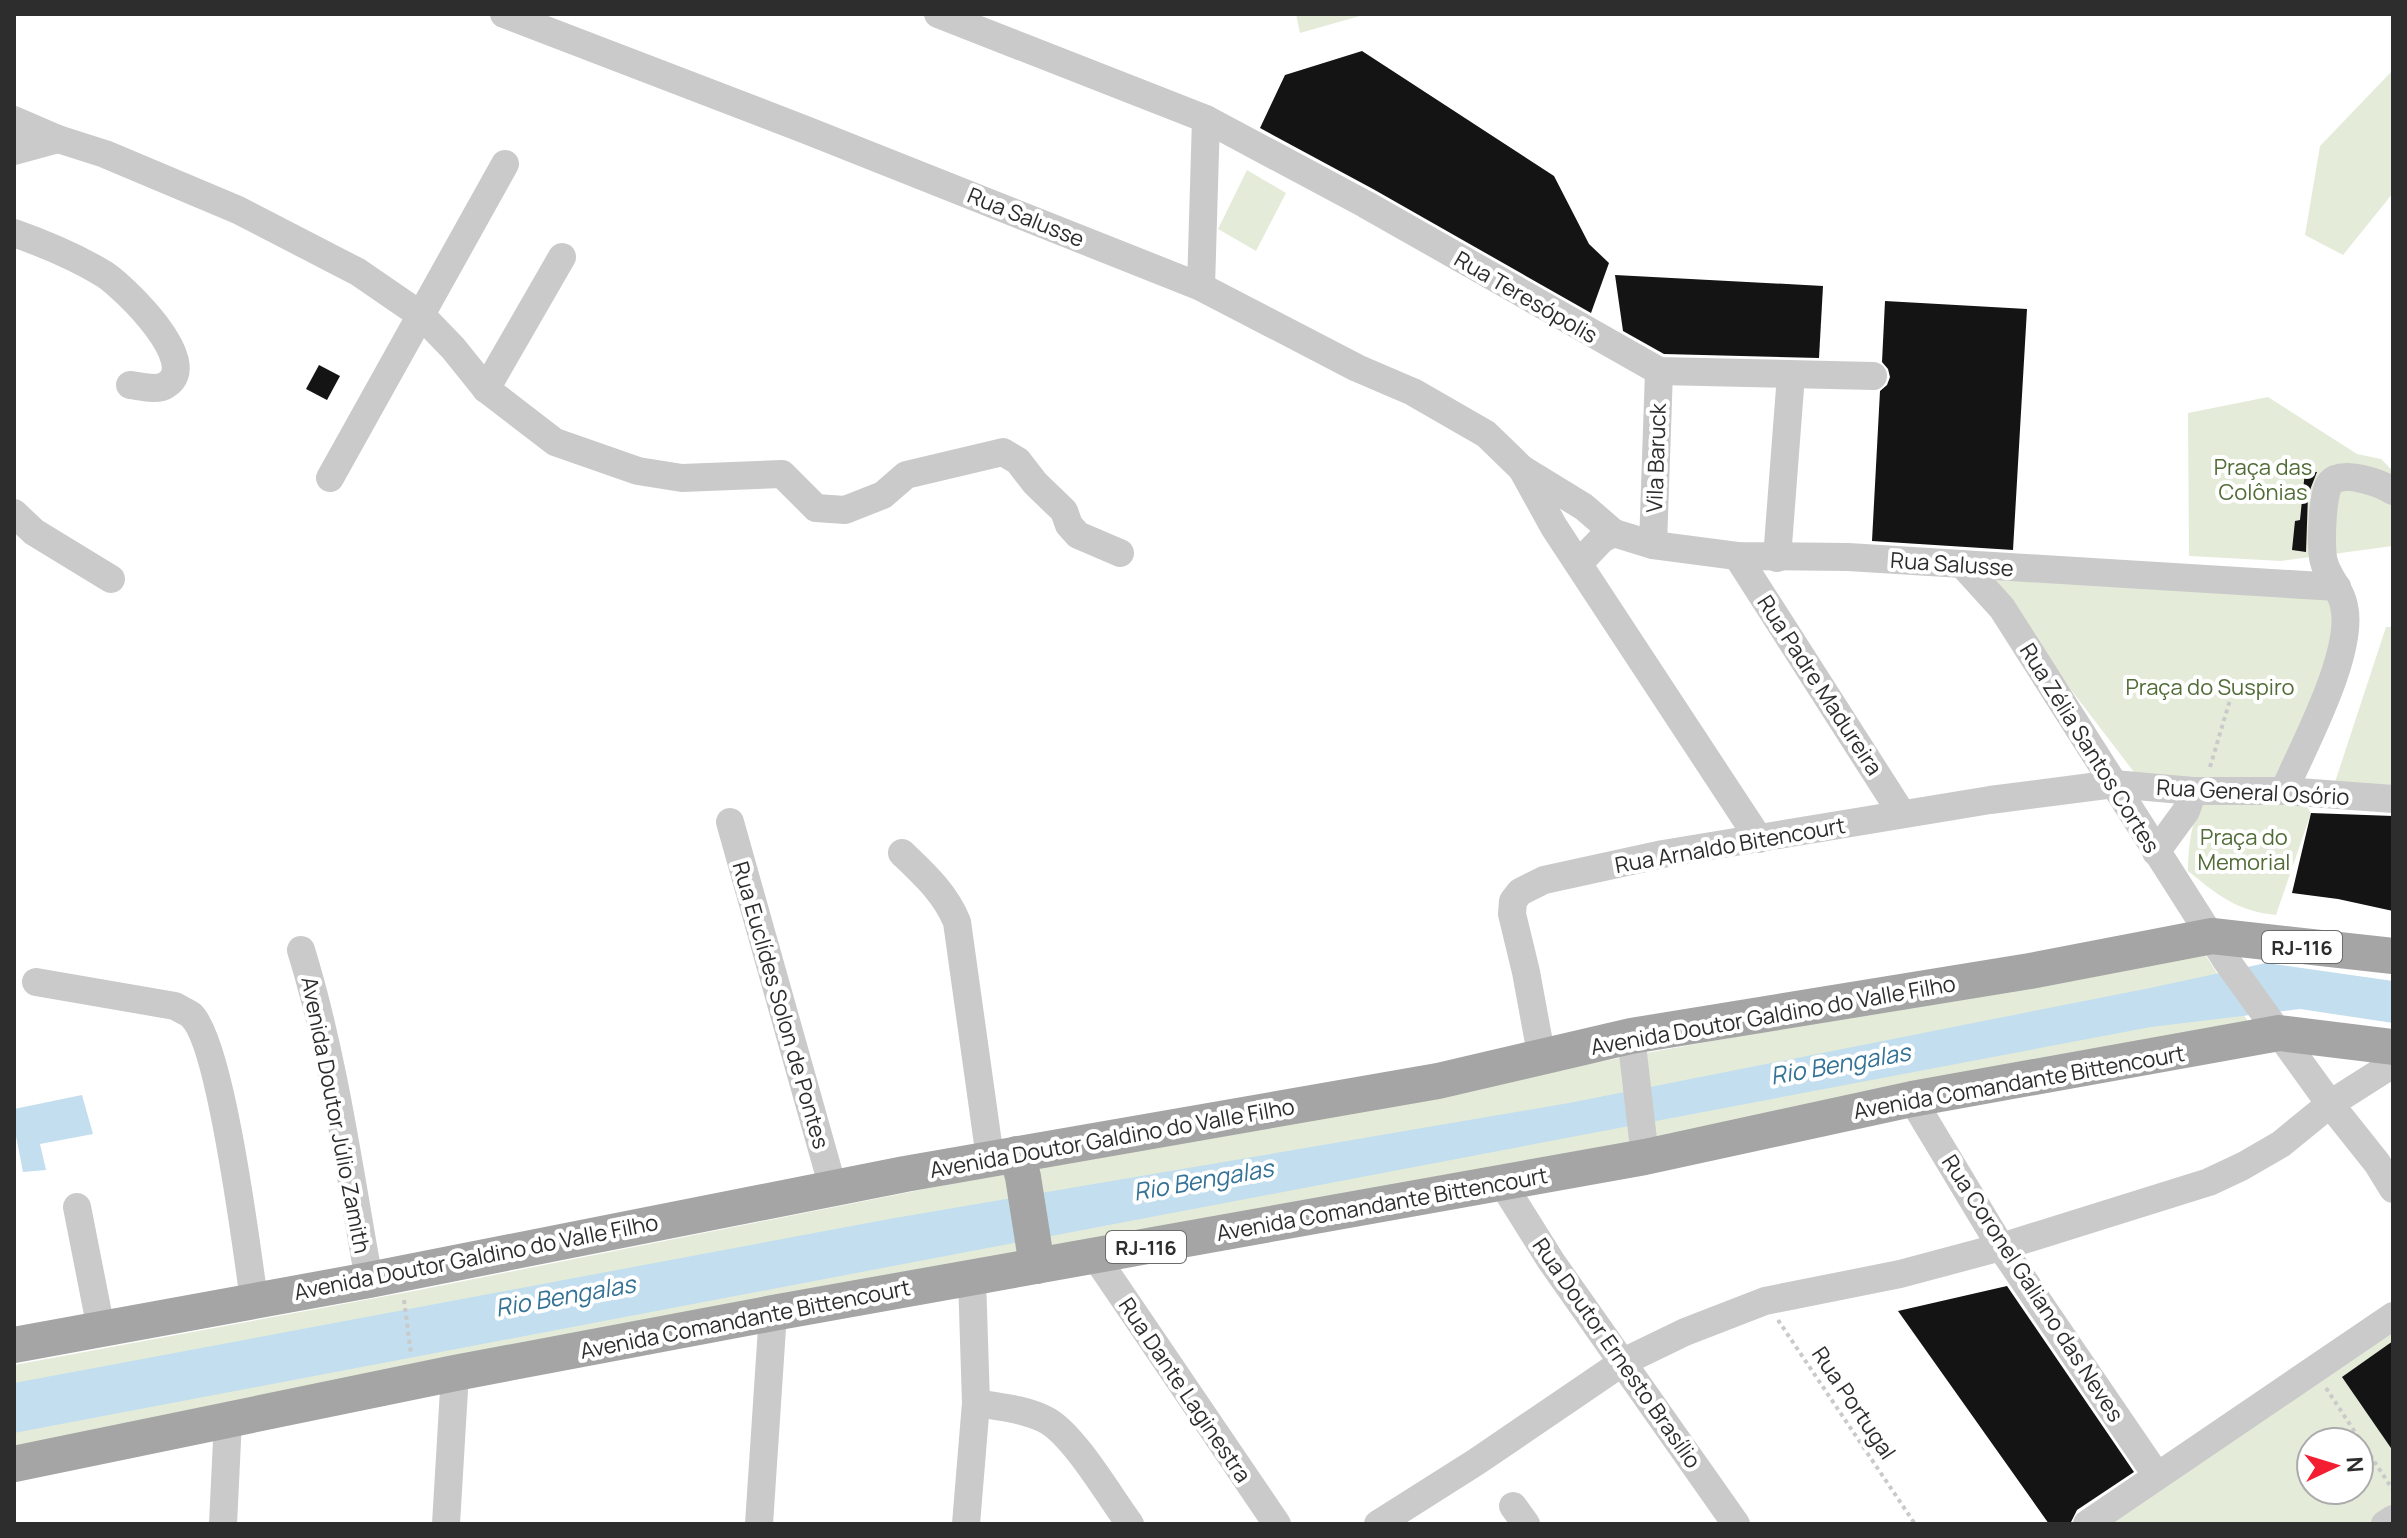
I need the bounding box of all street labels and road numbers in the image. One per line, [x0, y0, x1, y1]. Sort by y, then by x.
street label: Rua Salusse [963, 180, 1089, 254]
street label: Rua Teresópolis [1449, 244, 1603, 350]
street label: Vila Baruck [1639, 402, 1673, 513]
street label: Rua Salusse [1889, 545, 2015, 583]
street label: Rua Padre Madureira [1751, 589, 1889, 781]
street label: Rua Zélia Santos Cortes [2013, 637, 2167, 859]
street label: Rua General Osório [2156, 772, 2350, 812]
street label: Rua Arnaldo Bitencourt [1612, 810, 1848, 880]
street label: Rua Euclídes Solon de Pontes [726, 858, 836, 1152]
road number: RJ-116 [2262, 931, 2342, 963]
street label: Avenida Doutor Galdino do Valle Filho [1588, 968, 1958, 1062]
street label: Avenida Doutor Júlio Zamith [294, 974, 378, 1256]
street label: Avenida Comandante Bittencourt [1851, 1038, 2187, 1126]
street label: Avenida Doutor Galdino do Valle Filho [927, 1091, 1297, 1185]
street label: Rua Coronel Galiano das Neves [1935, 1149, 2131, 1427]
street label: Avenida Comandante Bittencourt [1214, 1160, 1550, 1248]
street label: Avenida Doutor Galdino do Valle Filho [291, 1207, 661, 1307]
road number: RJ-116 [1106, 1231, 1186, 1263]
street label: Rua Doutor Ernesto Brasílio [1526, 1232, 1708, 1474]
street label: Avenida Comandante Bittencourt [577, 1272, 913, 1366]
street label: Rua Dante Laginestra [1112, 1292, 1258, 1488]
street label: Rua Portugal [1805, 1341, 1903, 1465]

